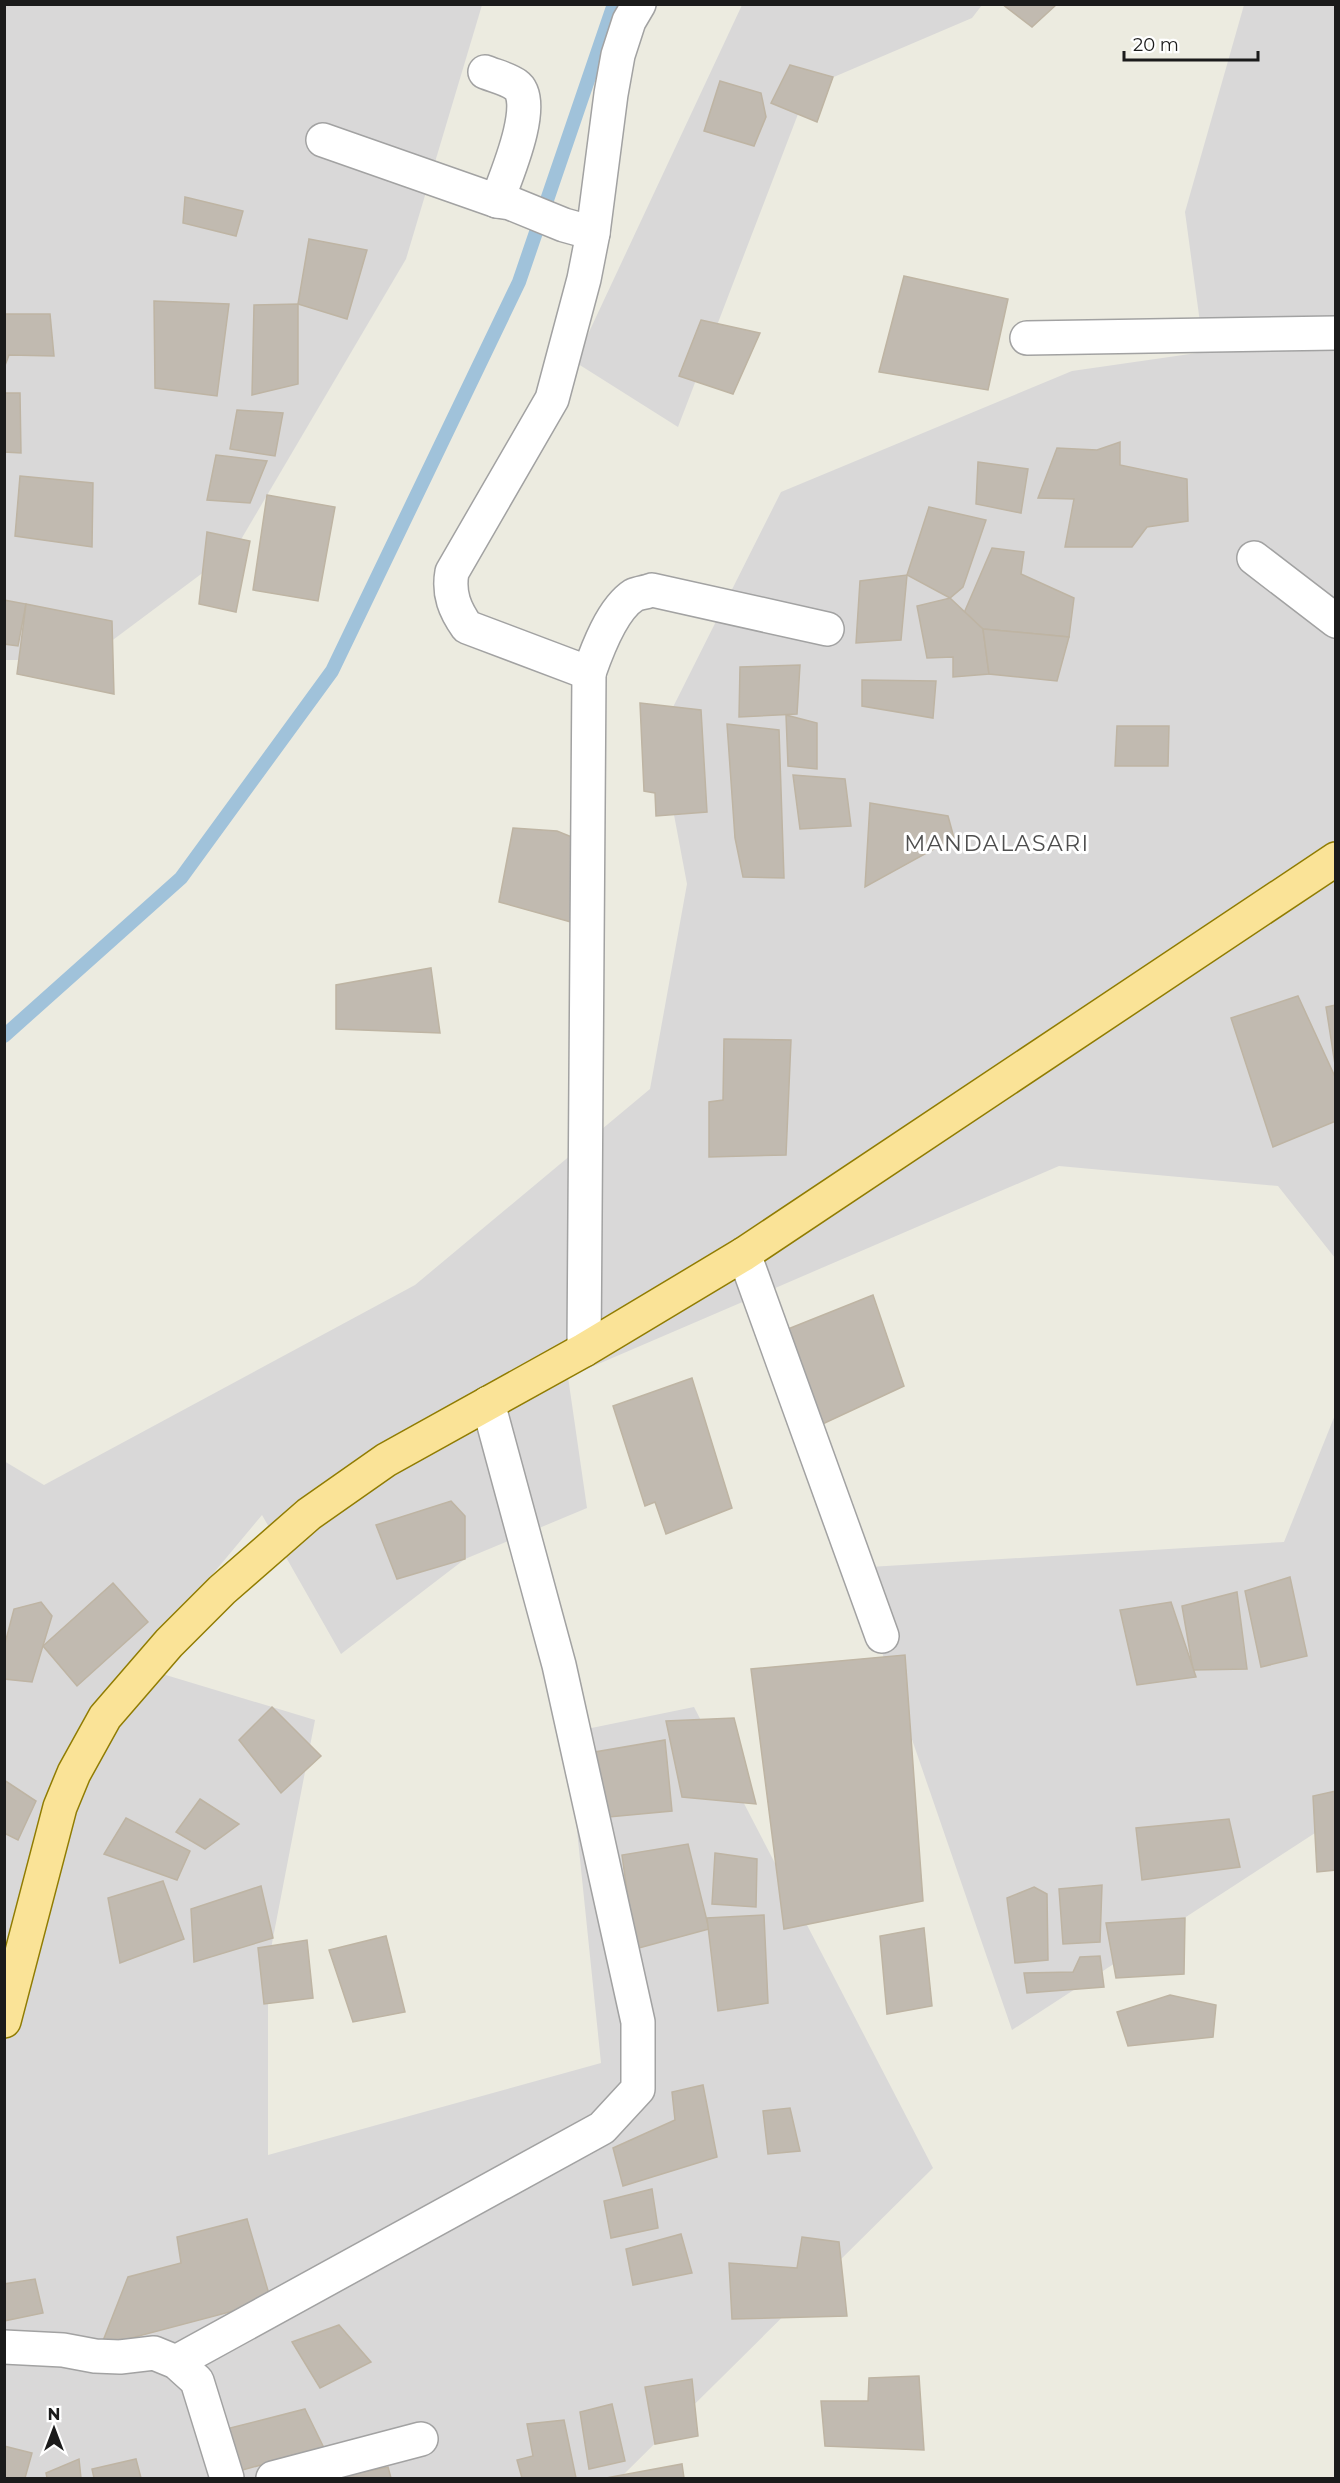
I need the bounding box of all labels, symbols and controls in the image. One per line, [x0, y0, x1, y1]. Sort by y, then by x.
scale bar [1124, 24, 1258, 62]
text: 20 m [1133, 34, 1179, 56]
district label: MANDALASARI [904, 830, 1090, 857]
north arrow [24, 2399, 84, 2459]
text: N [48, 2405, 60, 2424]

